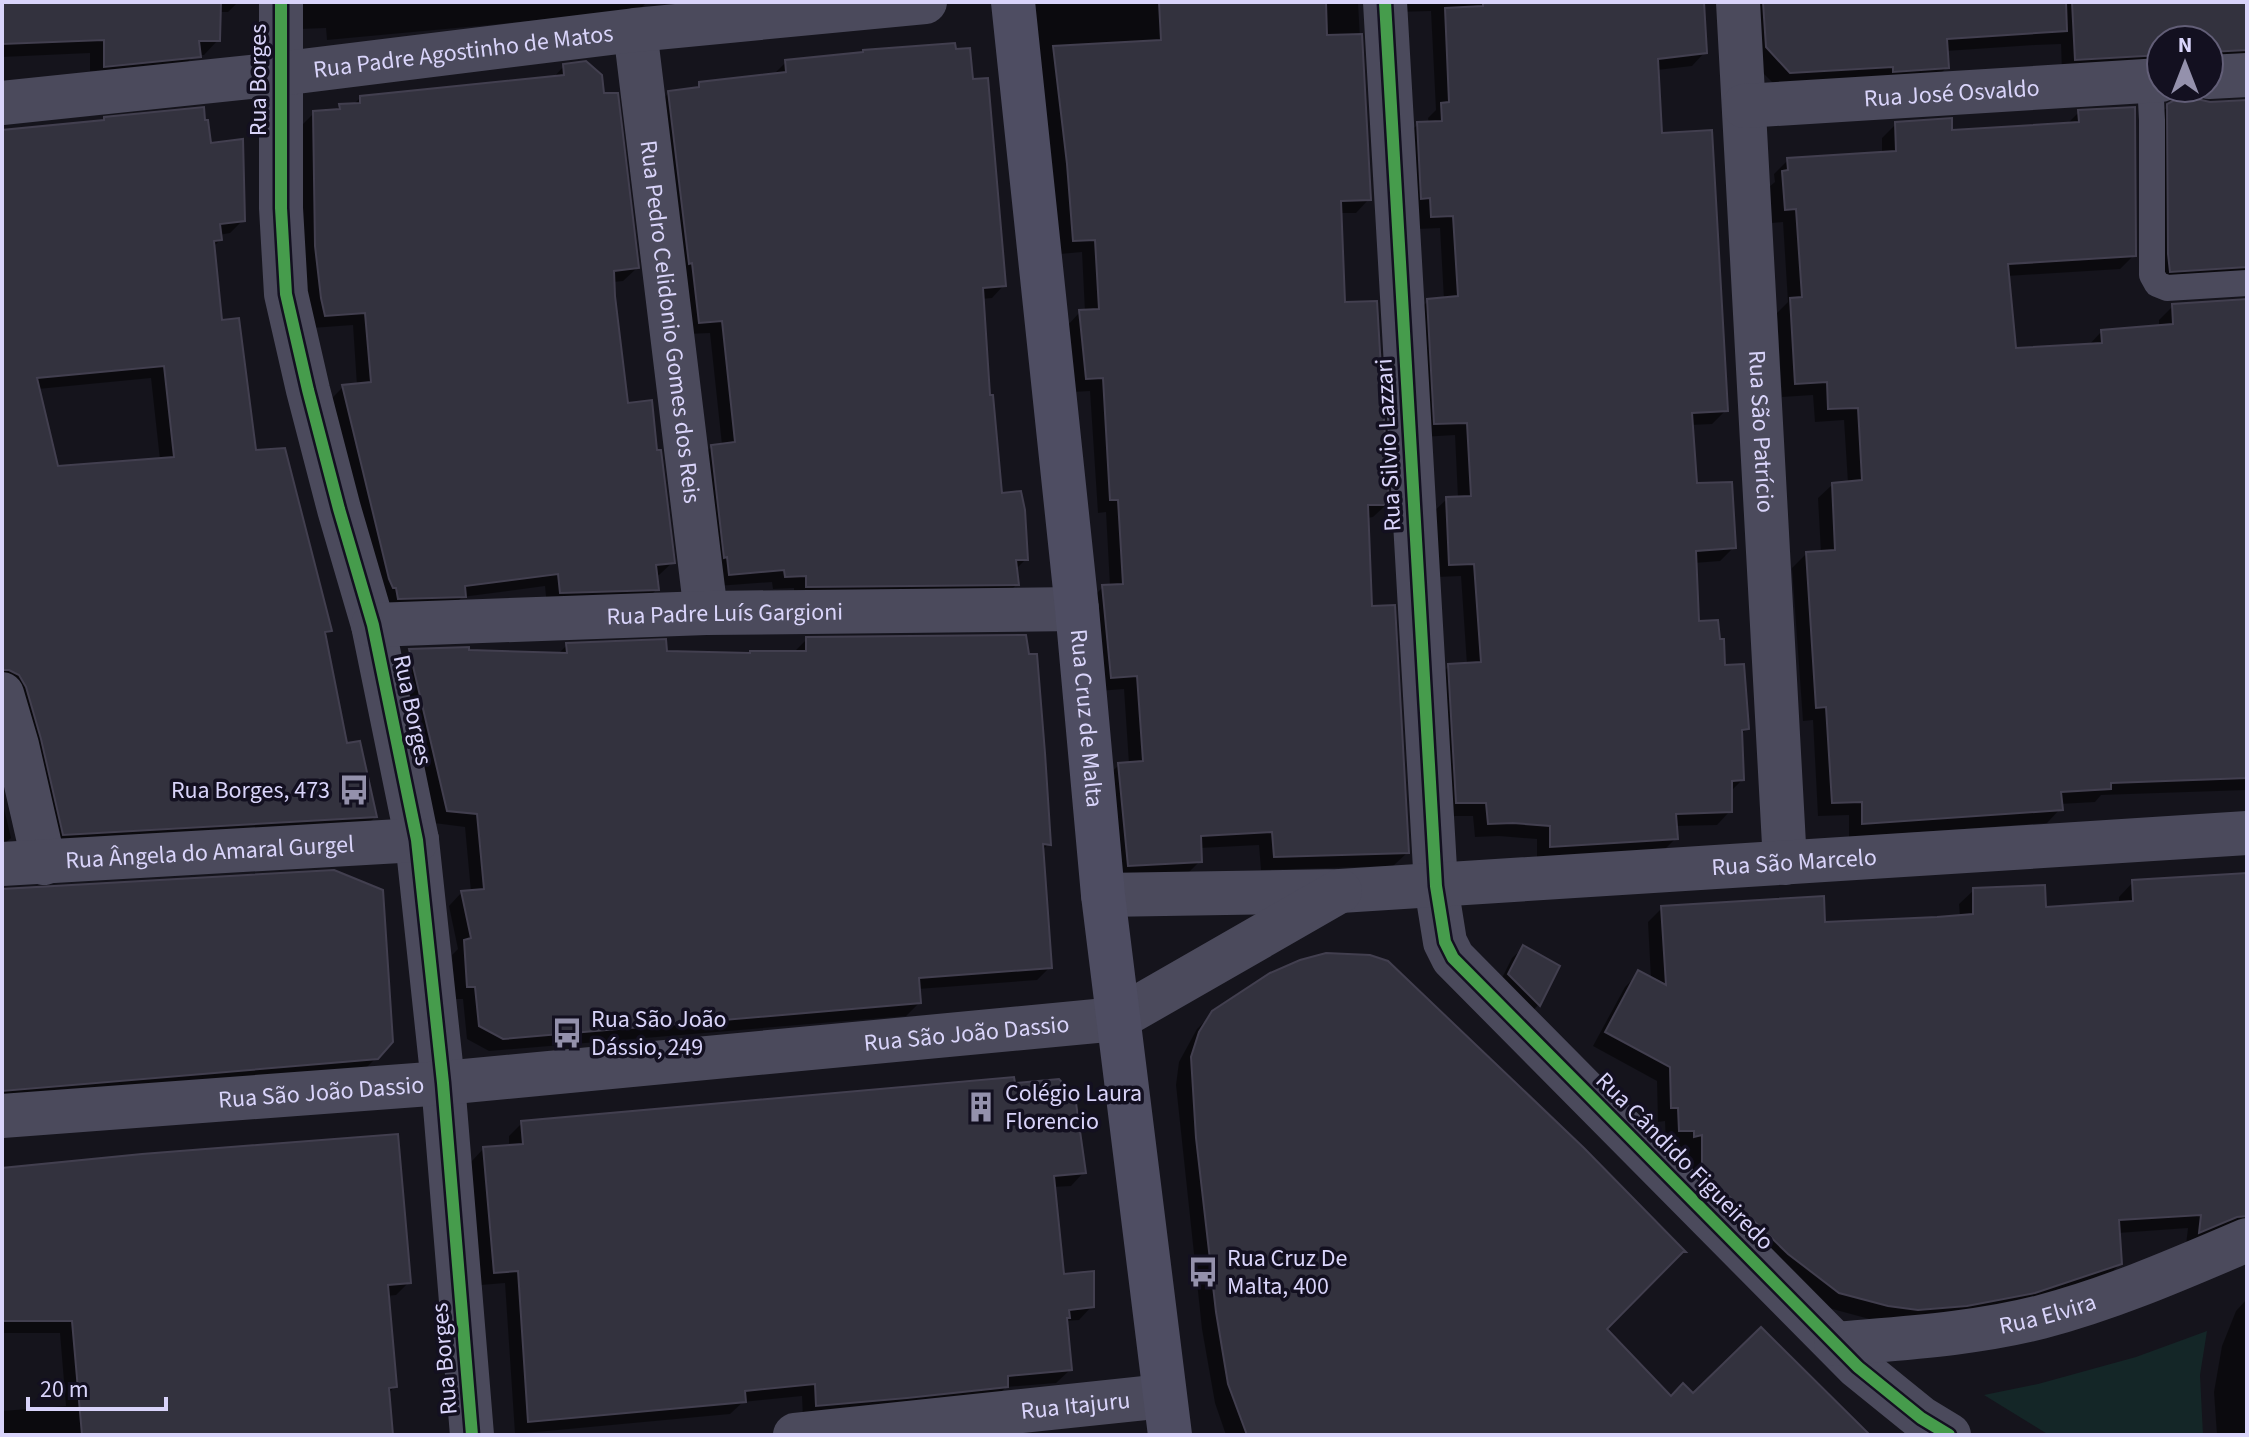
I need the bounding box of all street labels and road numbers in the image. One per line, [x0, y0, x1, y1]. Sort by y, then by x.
street label: Rua Padre Agostinho de Matos [311, 16, 615, 88]
street label: Rua Borges [241, 24, 276, 136]
street label: Rua José Osvaldo [1863, 71, 2041, 117]
street label: Rua Pedro Celidonio Gomes dos Reis [631, 138, 710, 506]
street label: Rua São Patrício [1739, 349, 1783, 514]
street label: Rua Silvio Lazzari [1366, 358, 1411, 532]
street label: Rua Padre Luís Gargioni [606, 595, 843, 635]
street label: Rua Cruz de Malta [1061, 627, 1112, 809]
street label: Rua Borges [384, 651, 441, 769]
street label: Rua Ângela do Amaral Gurgel [64, 827, 355, 878]
street label: Rua São Marcelo [1710, 840, 1878, 885]
street label: Rua São João Dassio [862, 1007, 1071, 1061]
street label: Rua Cândido Figueiredo [1587, 1064, 1782, 1259]
street label: Rua São João Dassio [217, 1067, 425, 1118]
street label: Rua Elvira [1996, 1284, 2101, 1344]
street label: Rua Borges [422, 1301, 467, 1417]
street label: Rua Itajuru [1019, 1383, 1132, 1429]

